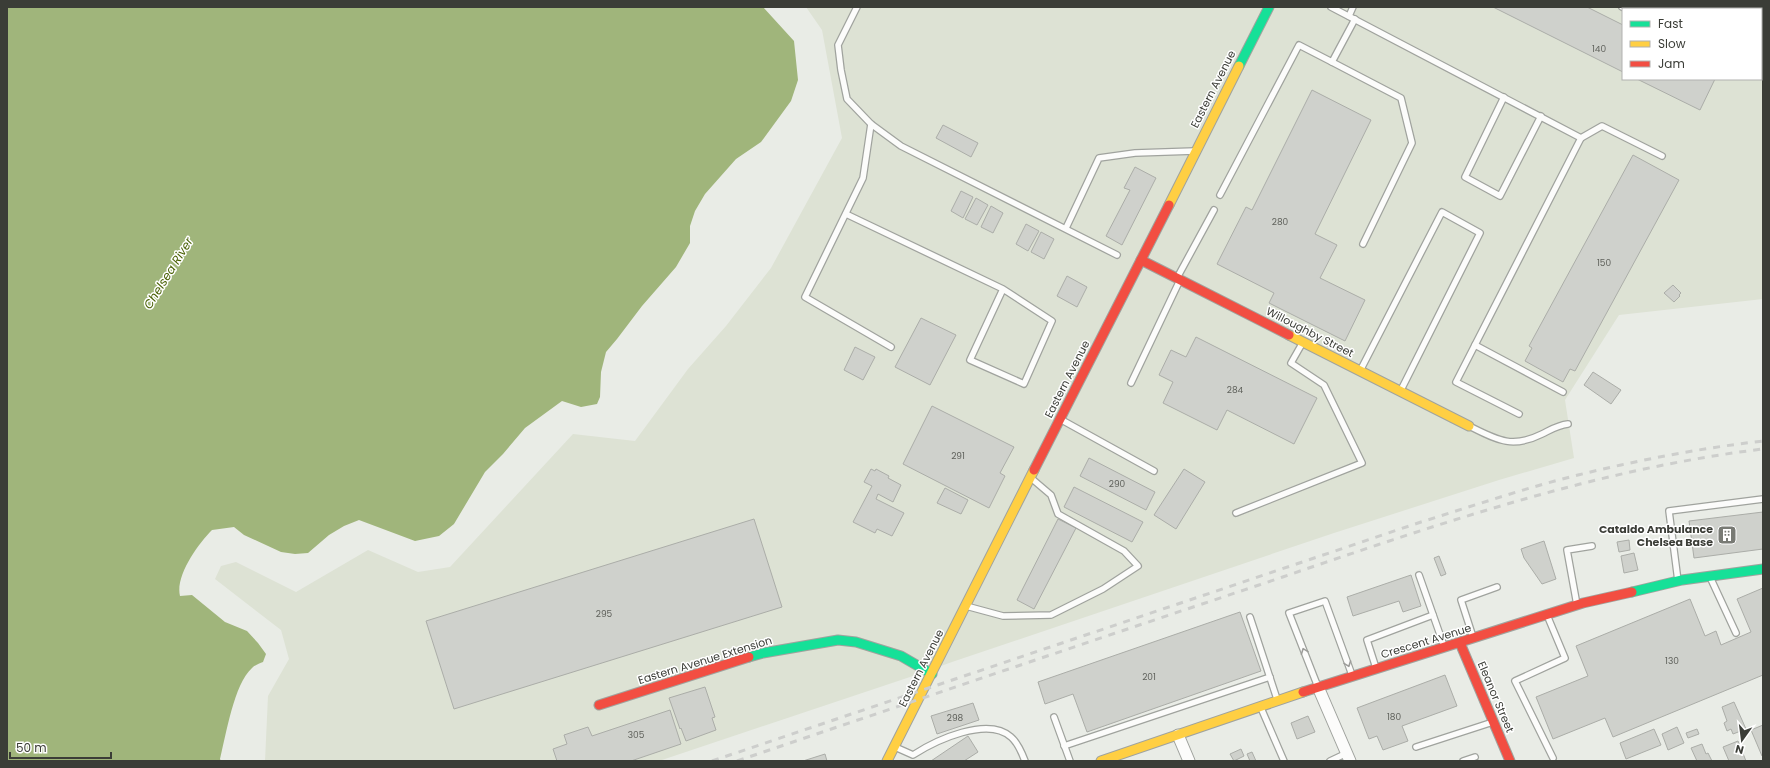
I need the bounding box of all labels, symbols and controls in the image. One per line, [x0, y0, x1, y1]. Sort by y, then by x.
legend [1622, 8, 1762, 80]
text: Fast [1658, 15, 1683, 32]
text: Slow [1658, 35, 1686, 52]
house number: 140 [1592, 43, 1606, 55]
street label: Eastern Avenue [1187, 47, 1240, 131]
text: Jam [1658, 55, 1685, 72]
house number: 280 [1272, 216, 1289, 228]
water label: Chelsea River [139, 233, 197, 312]
house number: 150 [1597, 257, 1611, 269]
street label: Willoughby Street [1264, 303, 1356, 361]
street label: Eastern Avenue [1041, 337, 1094, 421]
house number: 284 [1227, 384, 1244, 396]
house number: 291 [951, 450, 965, 462]
house number: 290 [1109, 478, 1126, 490]
place label: Cataldo Ambulance Chelsea Base [1599, 521, 1713, 550]
building icon: Cataldo Ambulance Chelsea Base [1716, 524, 1738, 546]
house number: 295 [596, 608, 613, 620]
street label: Crescent Avenue [1379, 620, 1473, 662]
street label: Eastern Avenue [895, 626, 948, 710]
street label: Eastern Avenue Extension [636, 632, 774, 688]
one-way arrow [1300, 648, 1308, 655]
house number: 130 [1665, 655, 1679, 667]
street label: Eleanor Street [1474, 659, 1518, 735]
one-way arrow [1344, 661, 1352, 668]
house number: 201 [1142, 671, 1156, 683]
house number: 180 [1387, 711, 1401, 723]
house number: 298 [947, 712, 964, 724]
north arrow [1722, 720, 1762, 760]
house number: 305 [628, 729, 645, 741]
scale bar [10, 734, 111, 760]
text: 50 m [16, 739, 47, 756]
text: N [1734, 741, 1746, 758]

